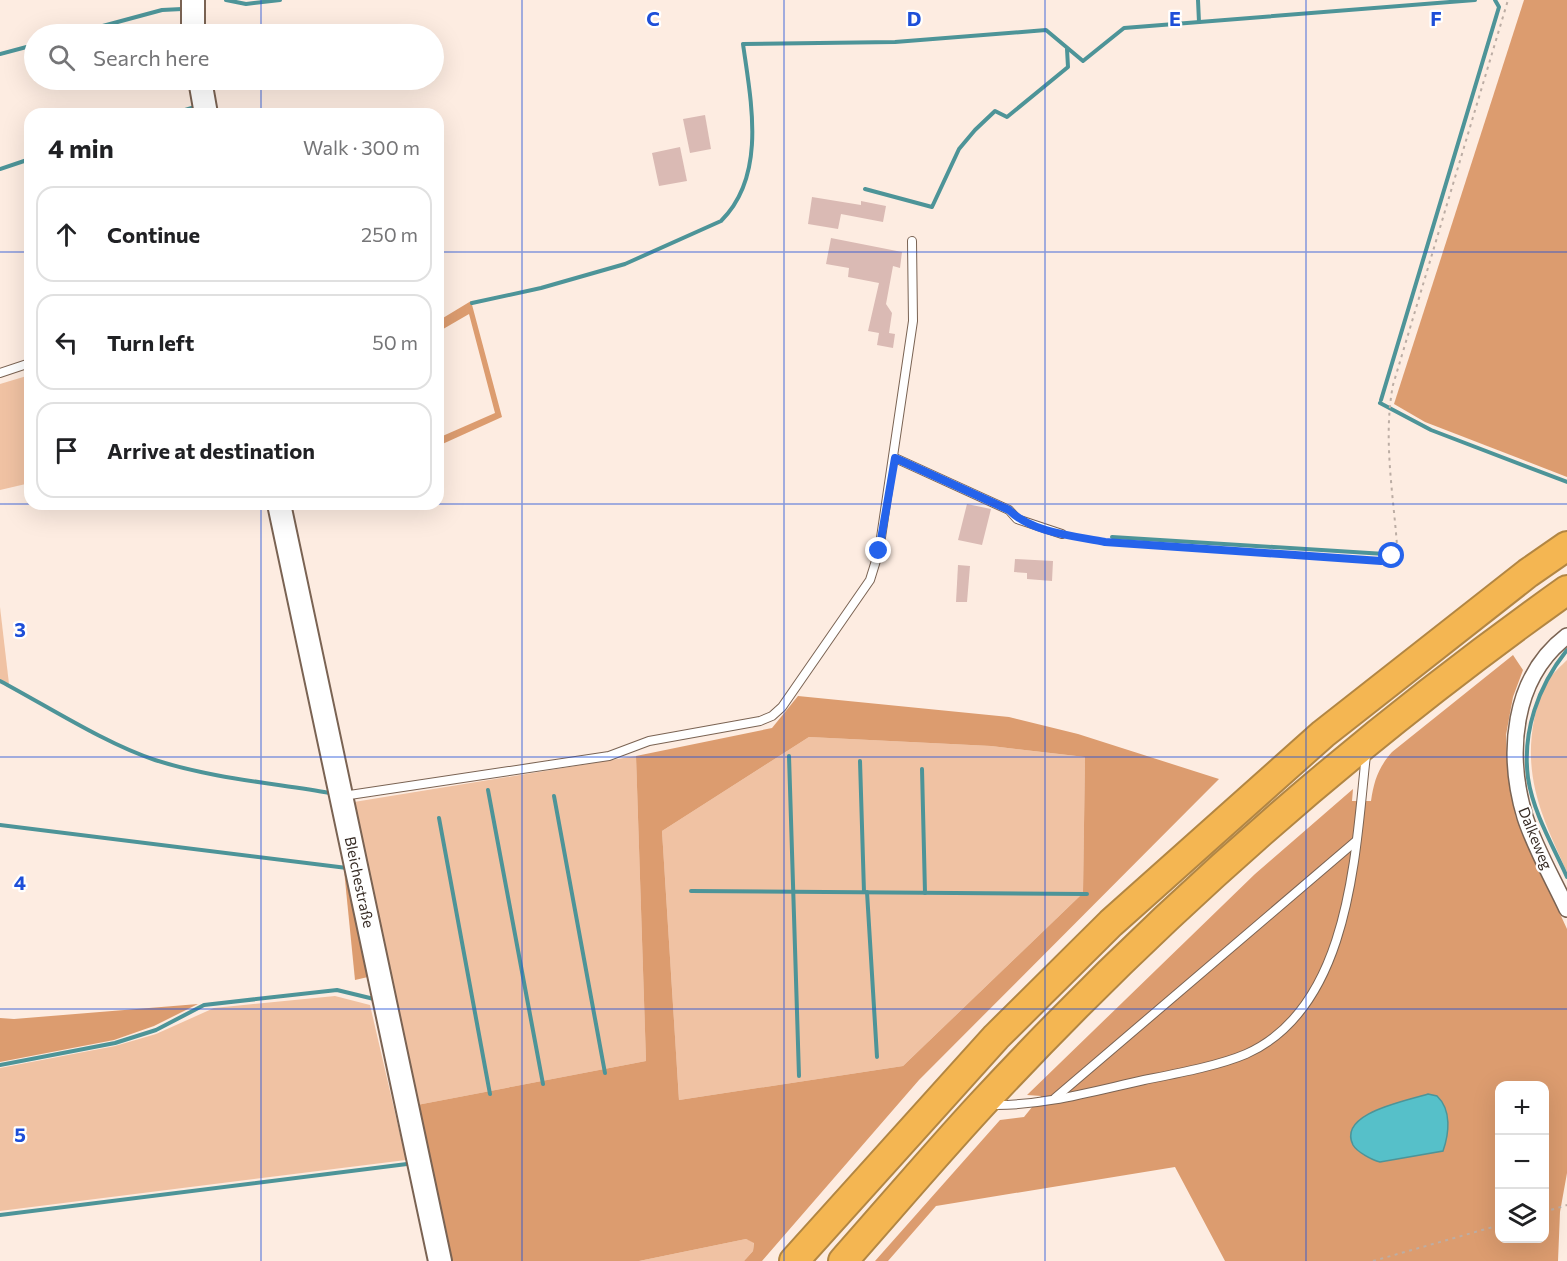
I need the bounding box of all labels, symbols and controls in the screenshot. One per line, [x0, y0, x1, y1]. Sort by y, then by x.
text: C [646, 6, 660, 30]
text: D [907, 6, 921, 30]
text: E [1169, 6, 1181, 30]
text: F [1430, 6, 1442, 30]
search box [24, 24, 444, 90]
icon: search [45, 41, 78, 74]
text: Search here [93, 44, 209, 71]
text: 4 min [48, 132, 114, 163]
text: Walk · 300 m [303, 135, 420, 159]
icon: ahead [50, 218, 83, 251]
text: Continue [107, 221, 200, 248]
text: 250 m [361, 222, 418, 246]
icon: left [50, 326, 83, 359]
text: Turn left [107, 329, 194, 356]
text: 50 m [372, 330, 418, 354]
icon: arrive [50, 434, 83, 467]
text: Arrive at destination [107, 437, 315, 464]
route end [865, 537, 891, 563]
route start [1378, 542, 1404, 568]
text: 3 [14, 617, 26, 641]
street label: Dalkeweg [1515, 804, 1557, 872]
street label: Bleichestraße [342, 835, 378, 929]
text: 4 [14, 870, 26, 894]
map controls [1495, 1081, 1549, 1243]
button: + [1495, 1081, 1549, 1135]
text: 5 [14, 1122, 26, 1146]
button: − [1495, 1135, 1549, 1189]
button: layers [1495, 1189, 1549, 1243]

